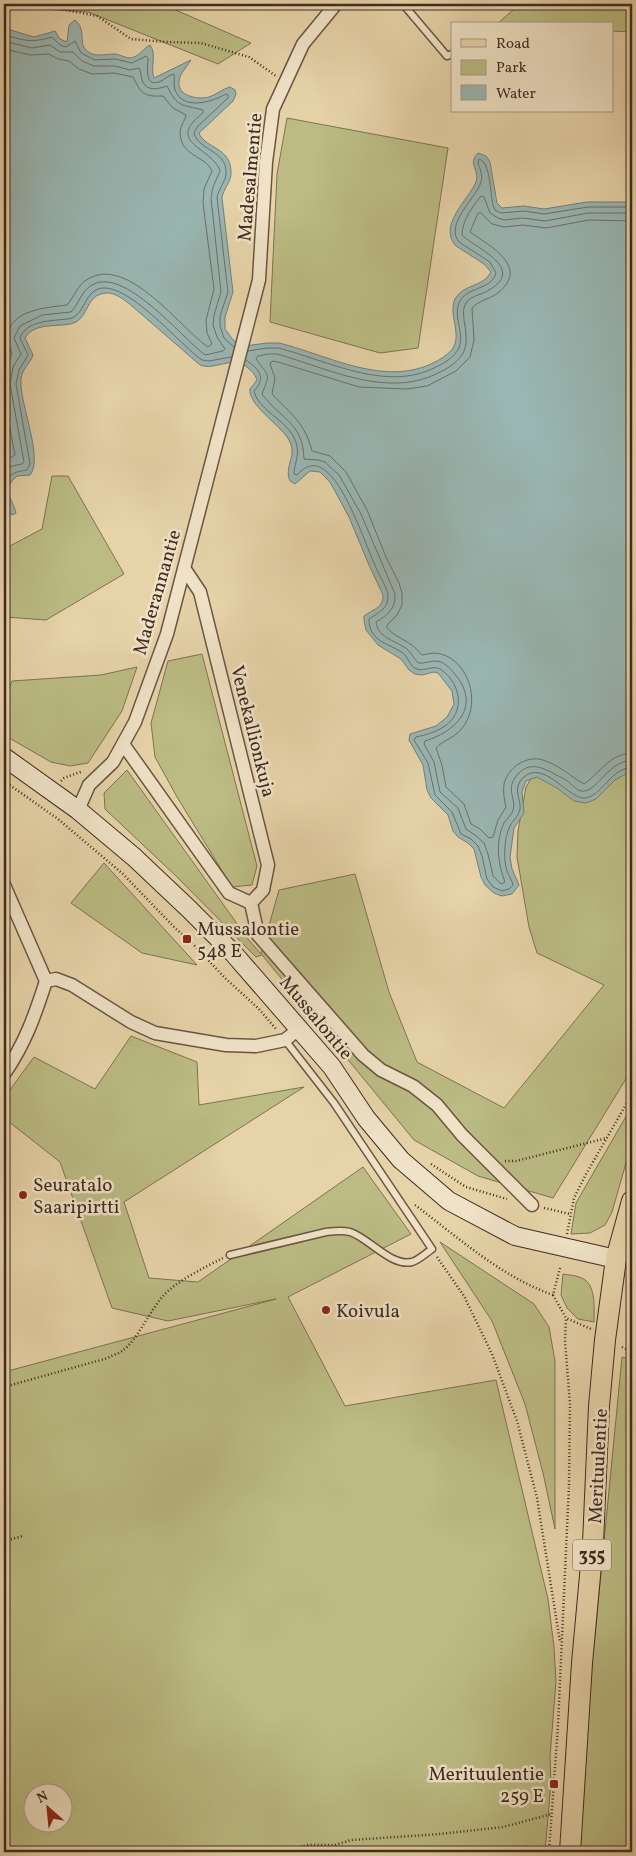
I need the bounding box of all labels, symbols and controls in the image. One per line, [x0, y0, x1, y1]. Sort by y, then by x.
legend [451, 22, 614, 112]
text: Road [496, 34, 530, 55]
text: Park [496, 58, 527, 79]
text: Water [496, 84, 536, 105]
street label: Madesalmentie [232, 112, 270, 242]
street label: Maderannantie [128, 527, 188, 658]
street label: Venekallionkuja [223, 663, 281, 800]
place label: Mussalontie 548 E [197, 917, 299, 965]
marker: Mussalontie 548 E [181, 933, 193, 945]
street label: Mussalontie [273, 971, 358, 1066]
place label: Seuratalo Saaripirtti [33, 1173, 120, 1221]
marker: Seuratalo Saaripirtti [17, 1189, 29, 1201]
place label: Koivula [336, 1299, 400, 1325]
marker: Koivula [320, 1304, 332, 1316]
street label: Merituulentie [583, 1408, 615, 1524]
road number: 355 [573, 1540, 611, 1570]
place label: Merituulentie 259 E [428, 1762, 544, 1810]
marker: Merituulentie 259 E [548, 1778, 560, 1790]
north arrow [22, 1784, 72, 1834]
text: N [34, 1787, 52, 1809]

